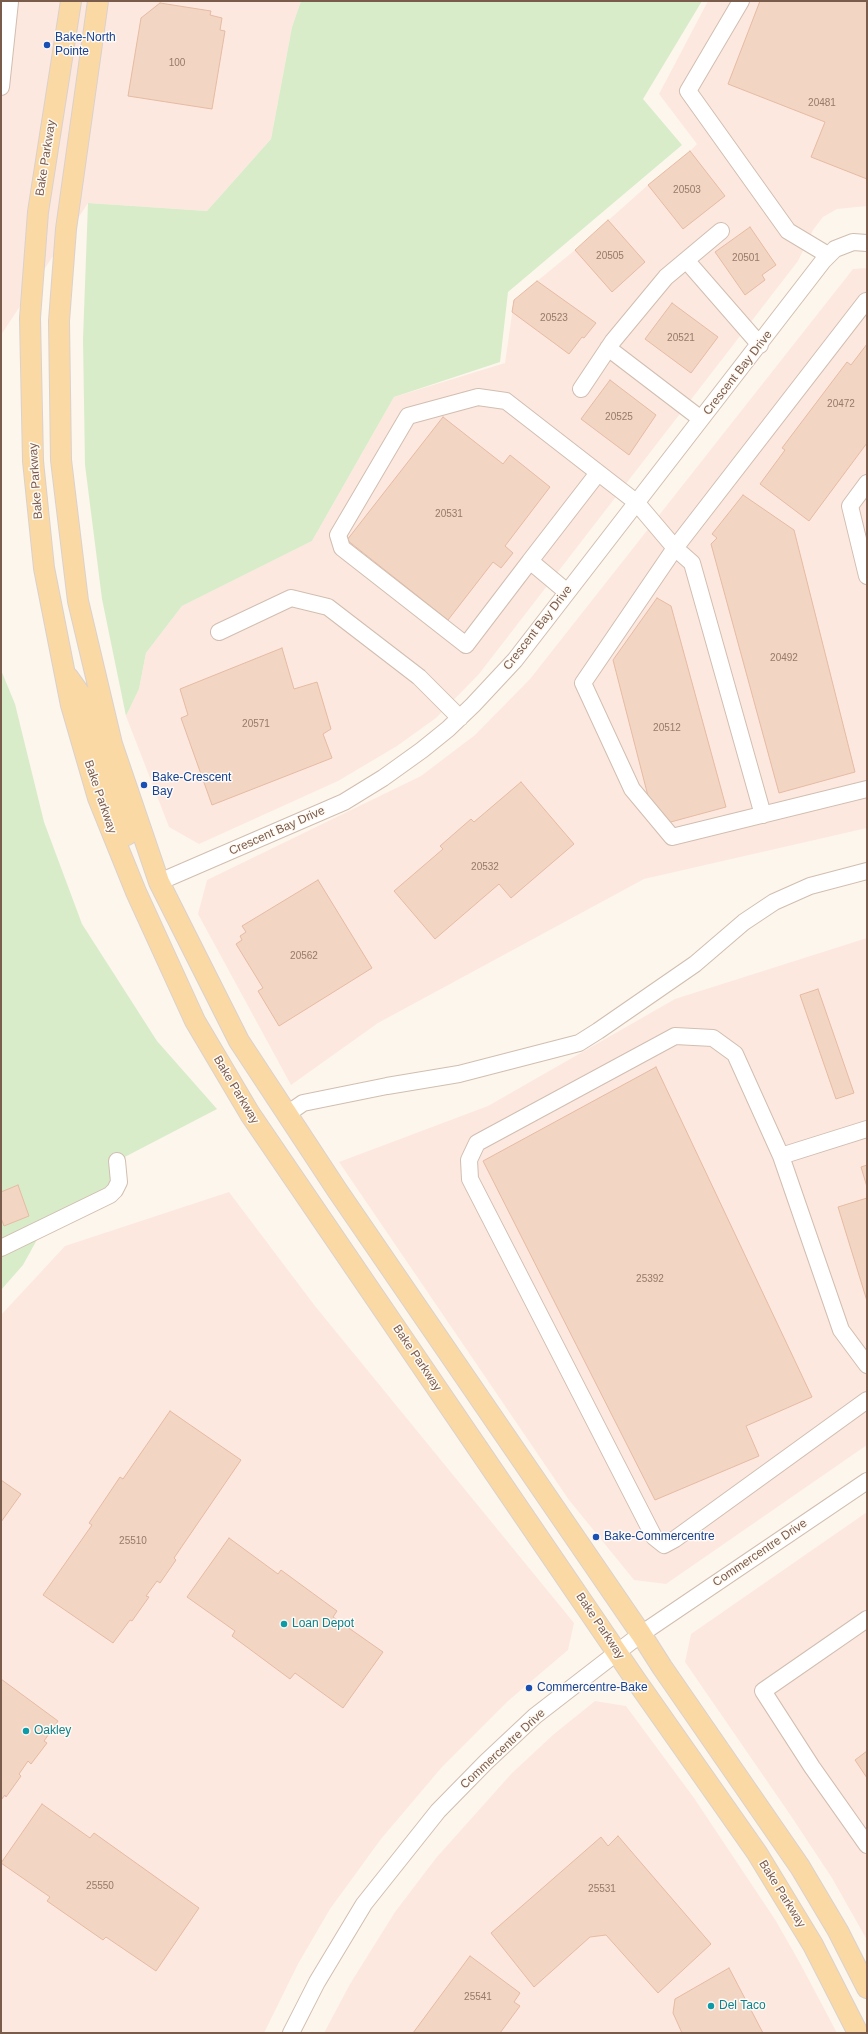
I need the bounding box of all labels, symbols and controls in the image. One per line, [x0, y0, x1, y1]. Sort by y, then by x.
place label: Bake-North Pointe [55, 31, 116, 59]
marker: Bake-North Pointe [42, 40, 52, 50]
house number: 100 [169, 57, 185, 69]
house number: 20481 [808, 97, 836, 109]
street label: Bake Parkway [33, 119, 59, 197]
house number: 20503 [673, 184, 701, 196]
house number: 20505 [596, 250, 624, 262]
house number: 20501 [732, 252, 760, 264]
house number: 20523 [540, 312, 568, 324]
street label: Crescent Bay Drive [701, 328, 775, 418]
house number: 20521 [667, 332, 695, 344]
house number: 20472 [827, 398, 855, 410]
house number: 20525 [605, 411, 633, 423]
street label: Bake Parkway [26, 442, 46, 520]
house number: 20531 [435, 508, 463, 520]
street label: Crescent Bay Drive [501, 583, 575, 673]
house number: 20492 [770, 652, 798, 664]
house number: 20571 [242, 718, 270, 730]
house number: 20512 [653, 722, 681, 734]
street label: Bake Parkway [81, 758, 119, 836]
place label: Bake-Crescent Bay [152, 771, 231, 799]
marker: Bake-Crescent Bay [139, 780, 149, 790]
street label: Crescent Bay Drive [227, 803, 327, 859]
house number: 20532 [471, 861, 499, 873]
house number: 20562 [290, 950, 318, 962]
street label: Bake Parkway [210, 1053, 262, 1127]
house number: 25392 [636, 1273, 664, 1285]
street label: Bake Parkway [390, 1322, 444, 1394]
street label: Commercentre Drive [710, 1516, 810, 1590]
place label: Bake-Commercentre [604, 1530, 715, 1544]
marker: Bake-Commercentre [591, 1532, 601, 1542]
house number: 25510 [119, 1535, 147, 1547]
street label: Bake Parkway [573, 1590, 627, 1662]
place label: Loan Depot [292, 1617, 354, 1631]
marker: Loan Depot [279, 1619, 289, 1629]
place label: Commercentre-Bake [537, 1681, 648, 1695]
marker: Commercentre-Bake [524, 1683, 534, 1693]
street label: Commercentre Drive [458, 1706, 548, 1792]
place label: Oakley [34, 1724, 71, 1738]
marker: Oakley [21, 1726, 31, 1736]
street label: Bake Parkway [756, 1858, 808, 1930]
house number: 25550 [86, 1880, 114, 1892]
house number: 25531 [588, 1883, 616, 1895]
house number: 25541 [464, 1991, 492, 2003]
place label: Del Taco [719, 1999, 766, 2013]
marker: Del Taco [706, 2001, 716, 2011]

